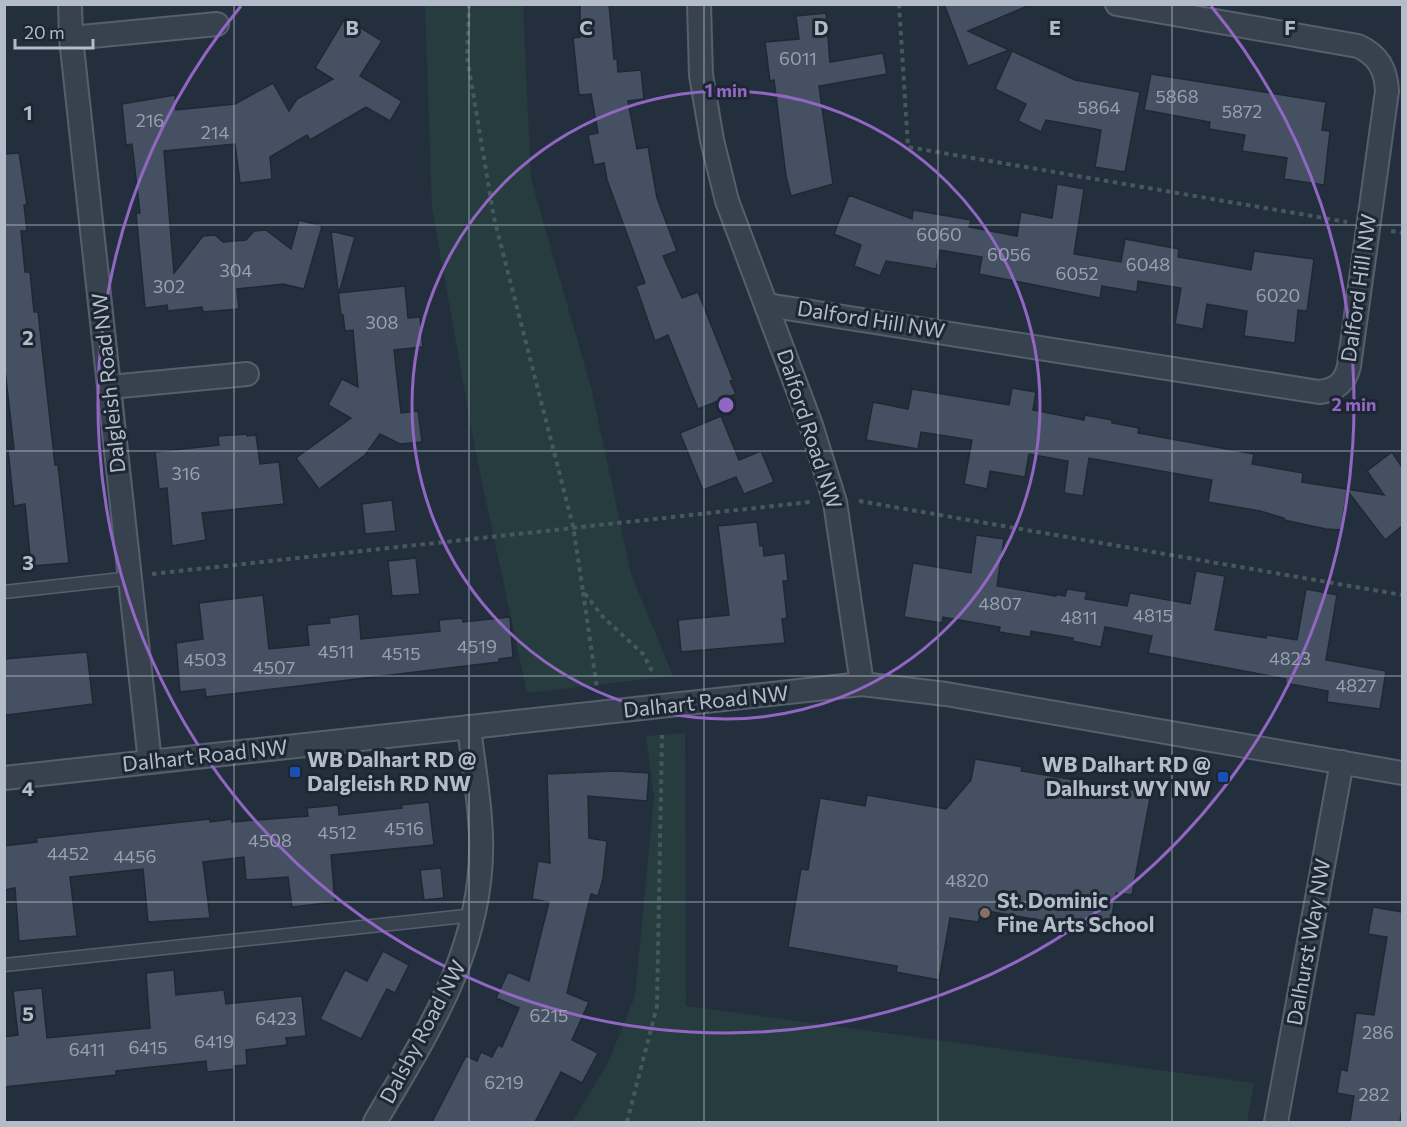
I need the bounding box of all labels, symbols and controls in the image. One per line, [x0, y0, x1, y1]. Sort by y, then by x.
scale bar [15, 12, 93, 50]
text: B [345, 15, 359, 39]
text: C [579, 15, 593, 39]
text: D [814, 15, 828, 39]
text: E [1049, 15, 1061, 39]
text: F [1284, 15, 1296, 39]
text: 20 m [24, 21, 65, 43]
house number: 6011 [779, 47, 817, 69]
text: 1 min [705, 79, 747, 101]
house number: 5868 [1155, 85, 1199, 107]
house number: 5864 [1078, 96, 1121, 118]
text: 1 [23, 100, 33, 124]
house number: 5872 [1222, 100, 1262, 122]
house number: 216 [136, 109, 164, 131]
house number: 214 [201, 121, 229, 143]
street label: Dalford Hill NW [1335, 212, 1380, 363]
house number: 6060 [916, 223, 962, 245]
house number: 6056 [987, 243, 1031, 265]
house number: 6048 [1126, 253, 1170, 275]
house number: 304 [220, 259, 253, 281]
house number: 6052 [1056, 262, 1099, 284]
house number: 302 [153, 275, 185, 297]
house number: 6020 [1256, 284, 1300, 306]
street label: Dalgleish Road NW [86, 292, 129, 474]
street label: Dalford Hill NW [796, 294, 947, 343]
house number: 308 [366, 311, 399, 333]
text: 2 [22, 325, 34, 349]
street label: Dalford Road NW [773, 345, 848, 512]
text: 2 min [1332, 393, 1376, 415]
centre of rings [716, 395, 736, 415]
house number: 316 [172, 462, 200, 484]
text: 3 [22, 550, 34, 574]
house number: 4807 [979, 592, 1021, 614]
house number: 4815 [1133, 604, 1173, 626]
house number: 4811 [1060, 606, 1098, 628]
house number: 4519 [457, 635, 497, 657]
house number: 4511 [318, 640, 354, 662]
house number: 4515 [381, 642, 421, 664]
house number: 4823 [1269, 647, 1311, 669]
house number: 4503 [183, 648, 227, 670]
house number: 4507 [253, 656, 295, 678]
house number: 4827 [1335, 674, 1377, 696]
street label: Dalhart Road NW [622, 679, 790, 722]
street label: Dalhart Road NW [121, 733, 289, 776]
place label: WB Dalhart RD @ Dalgleish RD NW [307, 746, 477, 795]
place label: WB Dalhart RD @ Dalhurst WY NW [1041, 751, 1211, 800]
marker: WB Dalhart RD @ Dalgleish RD NW [288, 765, 302, 779]
marker: WB Dalhart RD @ Dalhurst WY NW [1216, 770, 1230, 784]
text: 4 [22, 776, 34, 800]
house number: 4516 [384, 817, 424, 839]
house number: 4512 [318, 821, 356, 843]
house number: 4508 [248, 829, 292, 851]
house number: 4452 [47, 842, 89, 864]
house number: 4456 [114, 845, 156, 867]
street label: Dalhurst Way NW [1281, 856, 1334, 1027]
house number: 4820 [945, 869, 989, 891]
place label: St. Dominic Fine Arts School [997, 887, 1154, 936]
marker: St. Dominic Fine Arts School [978, 906, 992, 920]
street label: Dalsby Road NW [373, 955, 470, 1107]
text: 5 [22, 1001, 34, 1025]
house number: 6215 [530, 1004, 568, 1026]
house number: 6423 [255, 1007, 297, 1029]
house number: 286 [1362, 1021, 1394, 1043]
house number: 6419 [194, 1030, 234, 1052]
house number: 6415 [128, 1036, 168, 1058]
house number: 6411 [69, 1038, 105, 1060]
house number: 6219 [484, 1071, 524, 1093]
house number: 282 [1359, 1083, 1389, 1105]

